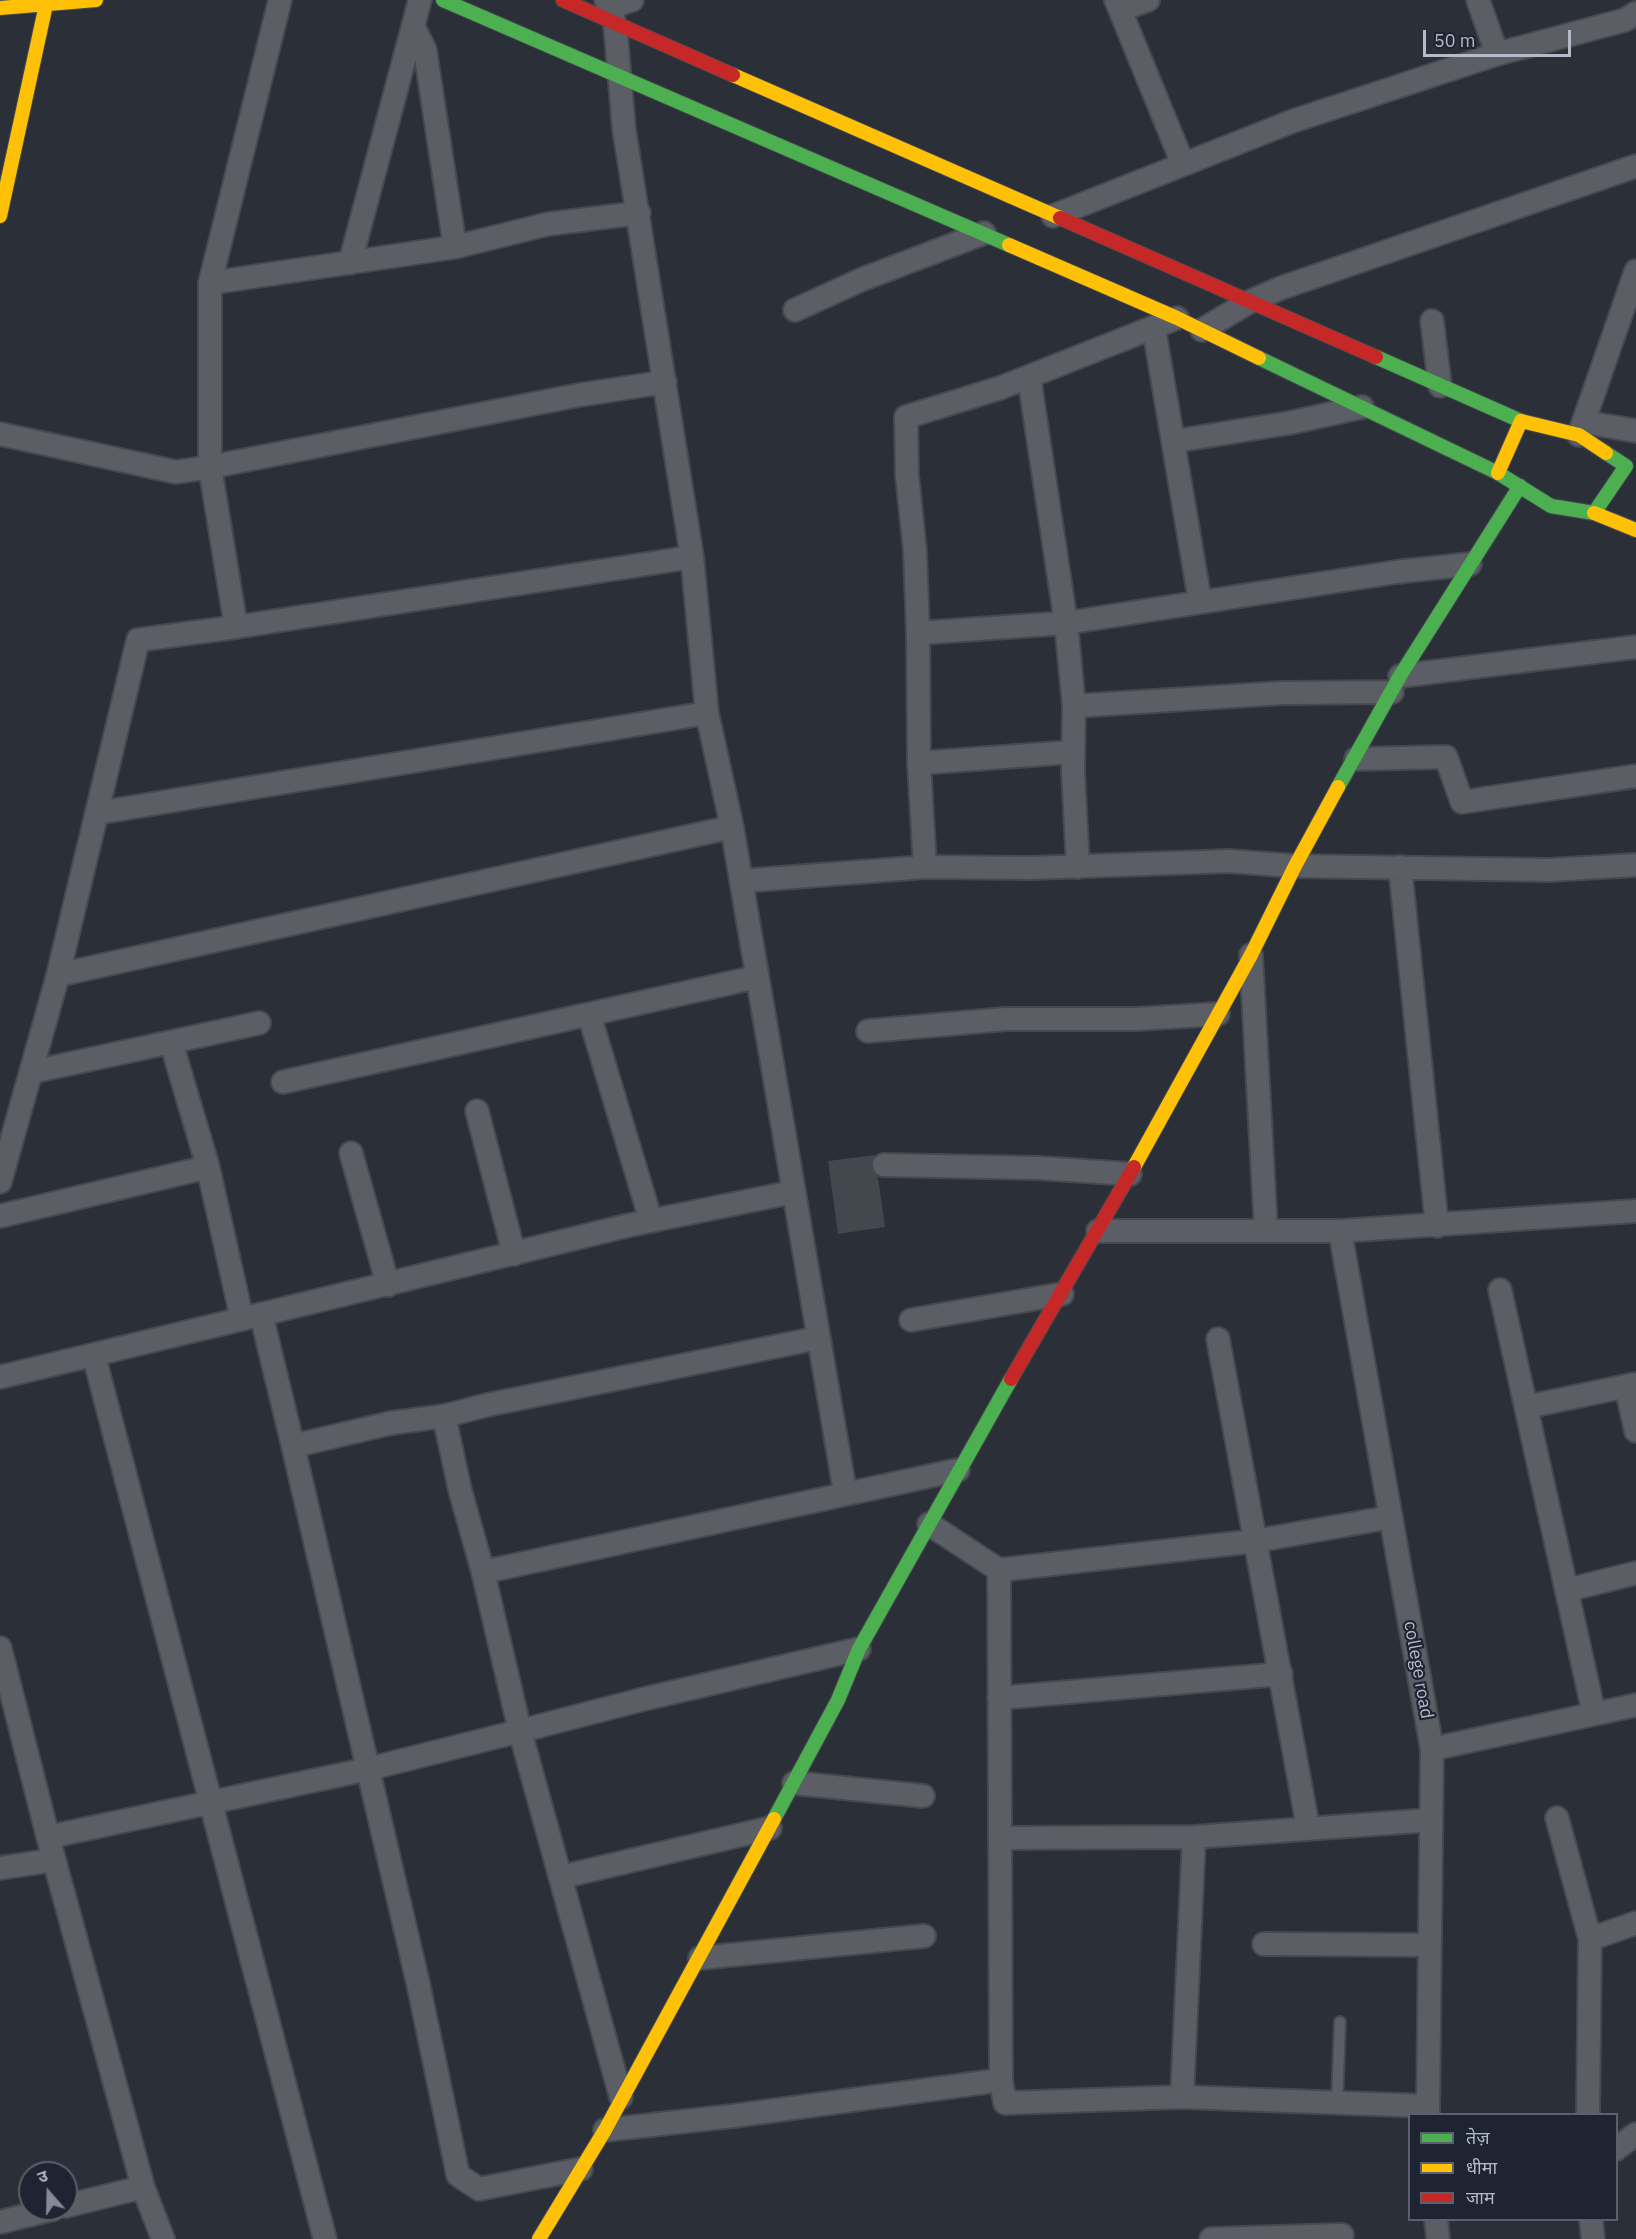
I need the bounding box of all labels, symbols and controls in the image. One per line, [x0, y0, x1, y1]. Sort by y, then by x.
scale bar [1426, 18, 1574, 56]
text: 50 m [1434, 29, 1476, 52]
street label: college road [1399, 1619, 1437, 1721]
legend [1408, 2113, 1618, 2221]
text: तेज़ [1466, 2126, 1490, 2149]
text: धीमा [1466, 2156, 1497, 2179]
north arrow [18, 2161, 78, 2221]
text: उ [35, 2165, 50, 2187]
text: जाम [1466, 2186, 1495, 2209]

